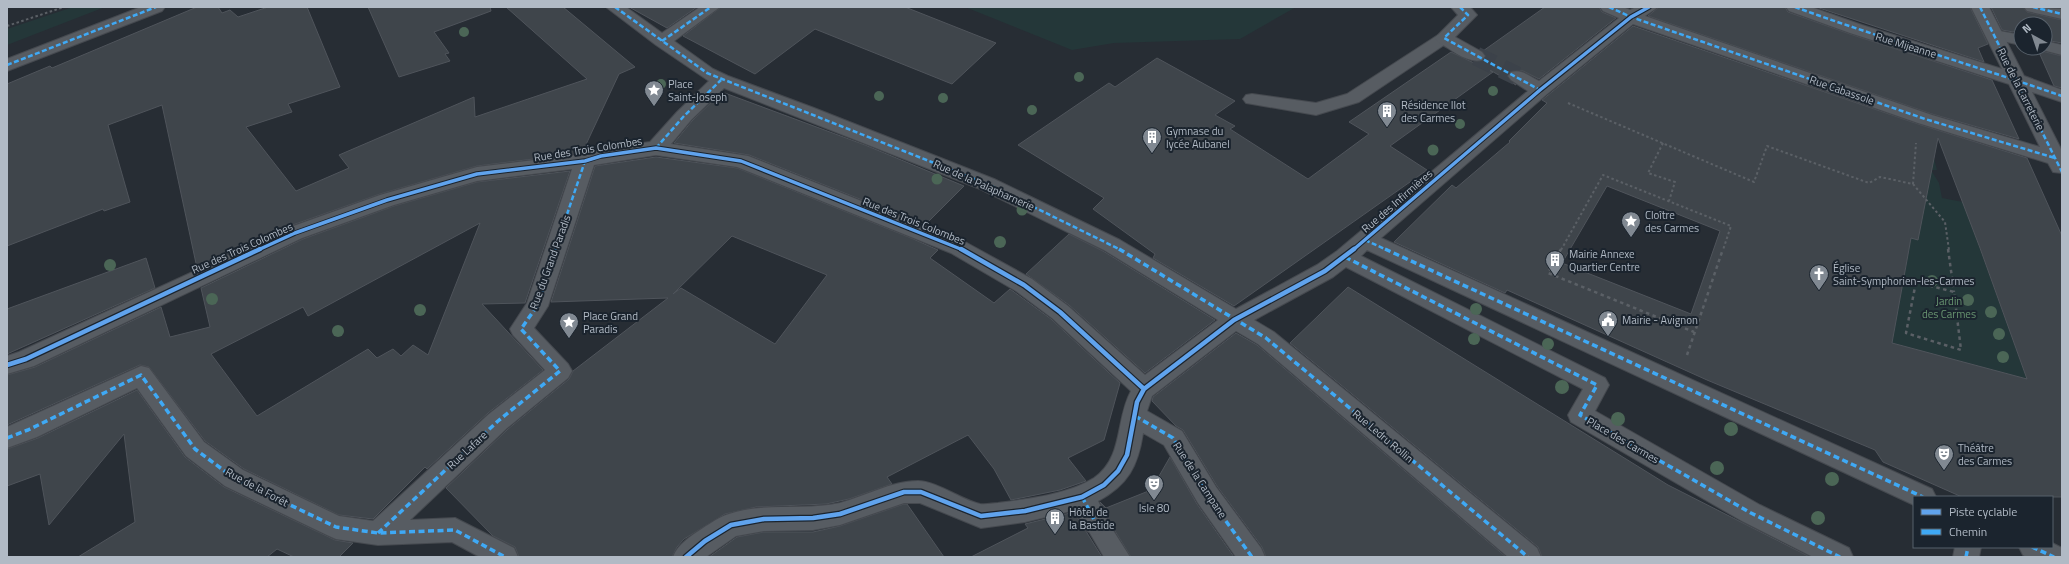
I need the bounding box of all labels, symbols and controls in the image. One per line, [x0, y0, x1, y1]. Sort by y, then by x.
north arrow [2013, 16, 2053, 56]
text: N [2019, 20, 2035, 37]
street label: Rue Mijeanne [1874, 28, 1939, 62]
street label: Rue de la Carreterie [1993, 45, 2049, 133]
street label: Rue Cabassole [1807, 71, 1877, 109]
place label: Place Saint-Joseph [668, 76, 727, 105]
place icon: Place Saint-Joseph [643, 79, 665, 107]
place label: Résidence Ilot des Carmes [1401, 97, 1466, 126]
building icon: Résidence Ilot des Carmes [1376, 100, 1398, 128]
place label: Gymnase du lycée Aubanel [1166, 123, 1230, 152]
building icon: Gymnase du lycée Aubanel [1141, 126, 1163, 154]
street label: Rue des Trois Colombes [533, 133, 643, 165]
street label: Rue de la Palapharnerie [931, 156, 1037, 215]
street label: Rue des Infirmières [1358, 166, 1436, 236]
street label: Rue des Trois Colombes [860, 193, 968, 249]
place label: Cloître des Carmes [1645, 207, 1699, 236]
place icon: Cloître des Carmes [1620, 210, 1642, 238]
street label: Rue du Grand Paradis [525, 212, 575, 312]
street label: Rue des Trois Colombes [189, 218, 295, 278]
place label: Mairie Annexe Quartier Centre [1569, 246, 1640, 275]
building icon: Mairie Annexe Quartier Centre [1544, 249, 1566, 277]
place label: Église Saint-Symphorien-les-Carmes [1833, 260, 1974, 289]
church icon: Église Saint-Symphorien-les-Carmes [1808, 263, 1830, 291]
park label: Jardin des Carmes [1922, 293, 1976, 322]
place label: Place Grand Paradis [583, 308, 638, 337]
public building icon: Mairie - Avignon [1597, 309, 1619, 337]
place icon: Place Grand Paradis [558, 311, 580, 339]
place label: Mairie - Avignon [1622, 312, 1698, 328]
street label: Rue Ledru Rollin [1349, 406, 1417, 466]
street label: Place des Carmes [1584, 413, 1662, 467]
street label: Rue Lafare [443, 427, 491, 473]
street label: Rue de la Campane [1169, 439, 1231, 522]
place label: Théâtre des Carmes [1958, 440, 2012, 469]
theatre icon: Théâtre des Carmes [1933, 443, 1955, 471]
street label: Rue de la Forêt [223, 464, 291, 510]
theatre icon: Isle 80 [1143, 473, 1165, 501]
legend [1913, 496, 2053, 548]
place label: Isle 80 [1139, 500, 1169, 516]
text: Piste cyclable [1949, 502, 2017, 521]
place label: Hôtel de la Bastide [1069, 504, 1115, 533]
building icon: Hôtel de la Bastide [1044, 507, 1066, 535]
text: Chemin [1949, 522, 1987, 541]

